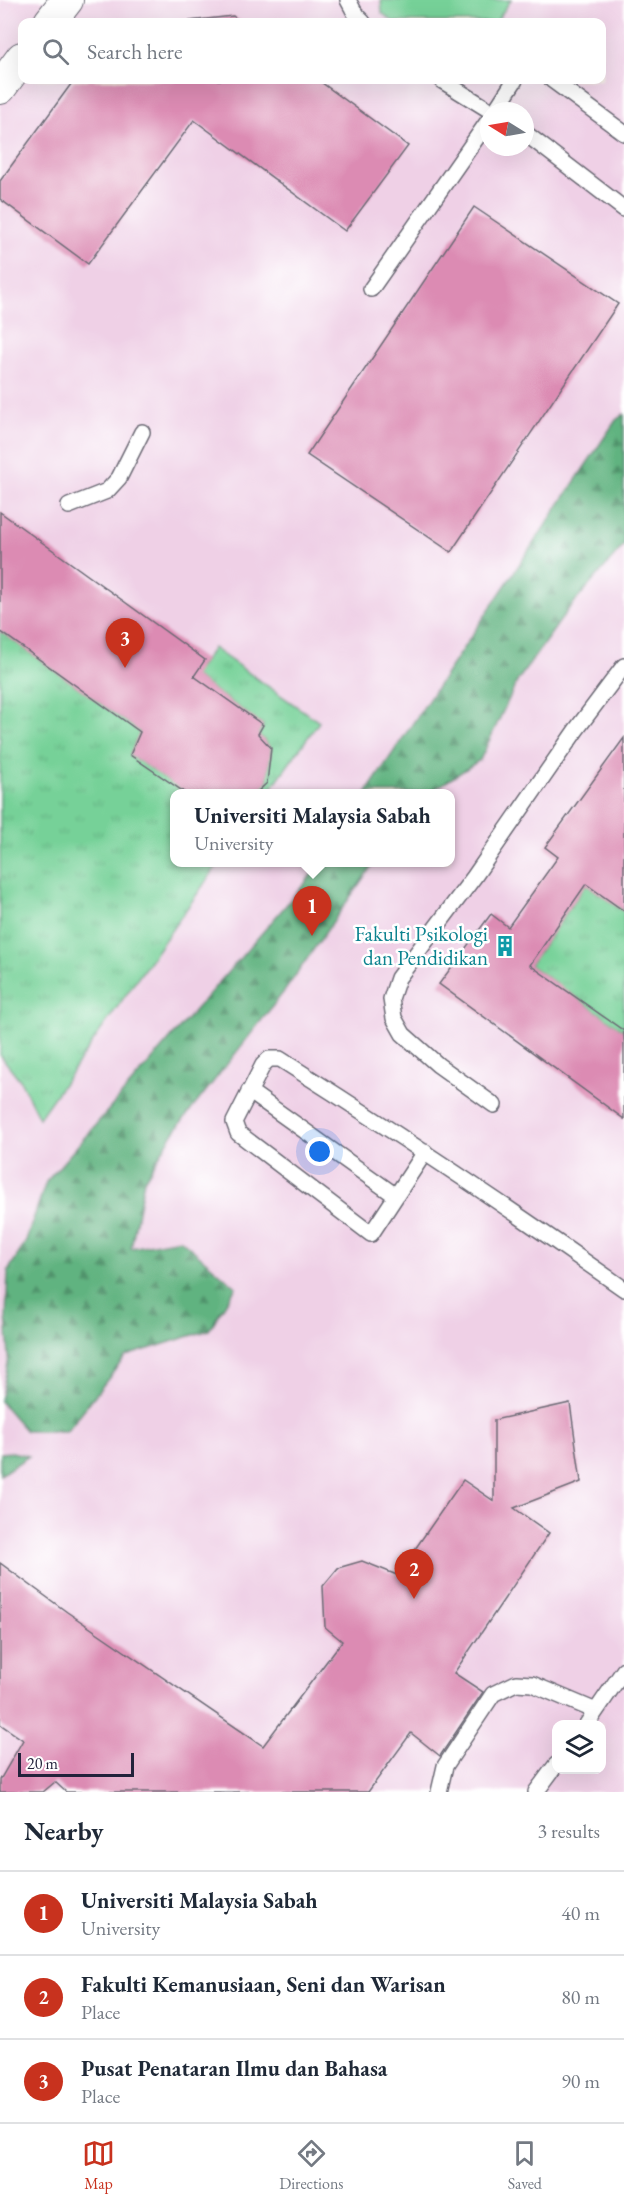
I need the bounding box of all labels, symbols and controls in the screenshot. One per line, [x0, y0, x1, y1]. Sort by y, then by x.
search box [18, 18, 606, 84]
icon: search [39, 35, 72, 68]
text: Search here [87, 37, 182, 66]
north arrow [480, 102, 534, 156]
pin: 3 [106, 618, 144, 668]
popup [170, 789, 455, 867]
text: Universiti Malaysia Sabah [194, 801, 431, 830]
text: University [194, 830, 274, 856]
pin: 1 [292, 886, 332, 936]
place label: Fakulti Psikologi dan Pendidikan [354, 920, 488, 971]
building icon: Fakulti Psikologi dan Pendidikan [493, 934, 517, 958]
your location [305, 1137, 334, 1166]
pin: 2 [394, 1550, 434, 1599]
map controls [552, 1720, 606, 1774]
button: layers [552, 1720, 606, 1774]
scale bar [18, 1750, 134, 1778]
text: 20 m [27, 1753, 58, 1774]
text: Nearby [24, 1814, 104, 1848]
text: 3 results [537, 1818, 600, 1844]
text: Universiti Malaysia Sabah [81, 1886, 318, 1915]
text: 1 [38, 1900, 49, 1926]
text: 40 m [561, 1900, 600, 1926]
text: University [81, 1915, 160, 1941]
text: Fakulti Kemanusiaan, Seni dan Warisan [81, 1970, 446, 1999]
text: 2 [38, 1984, 49, 2010]
text: 80 m [561, 1984, 600, 2010]
text: Place [81, 1999, 120, 2025]
text: Pusat Penataran Ilmu dan Bahasa [81, 2054, 388, 2083]
text: 3 [38, 2068, 49, 2094]
text: 90 m [561, 2068, 600, 2094]
text: Place [81, 2083, 120, 2109]
tab: Map [82, 2137, 115, 2194]
tab: Directions [279, 2137, 344, 2194]
tab: Saved [508, 2137, 542, 2194]

